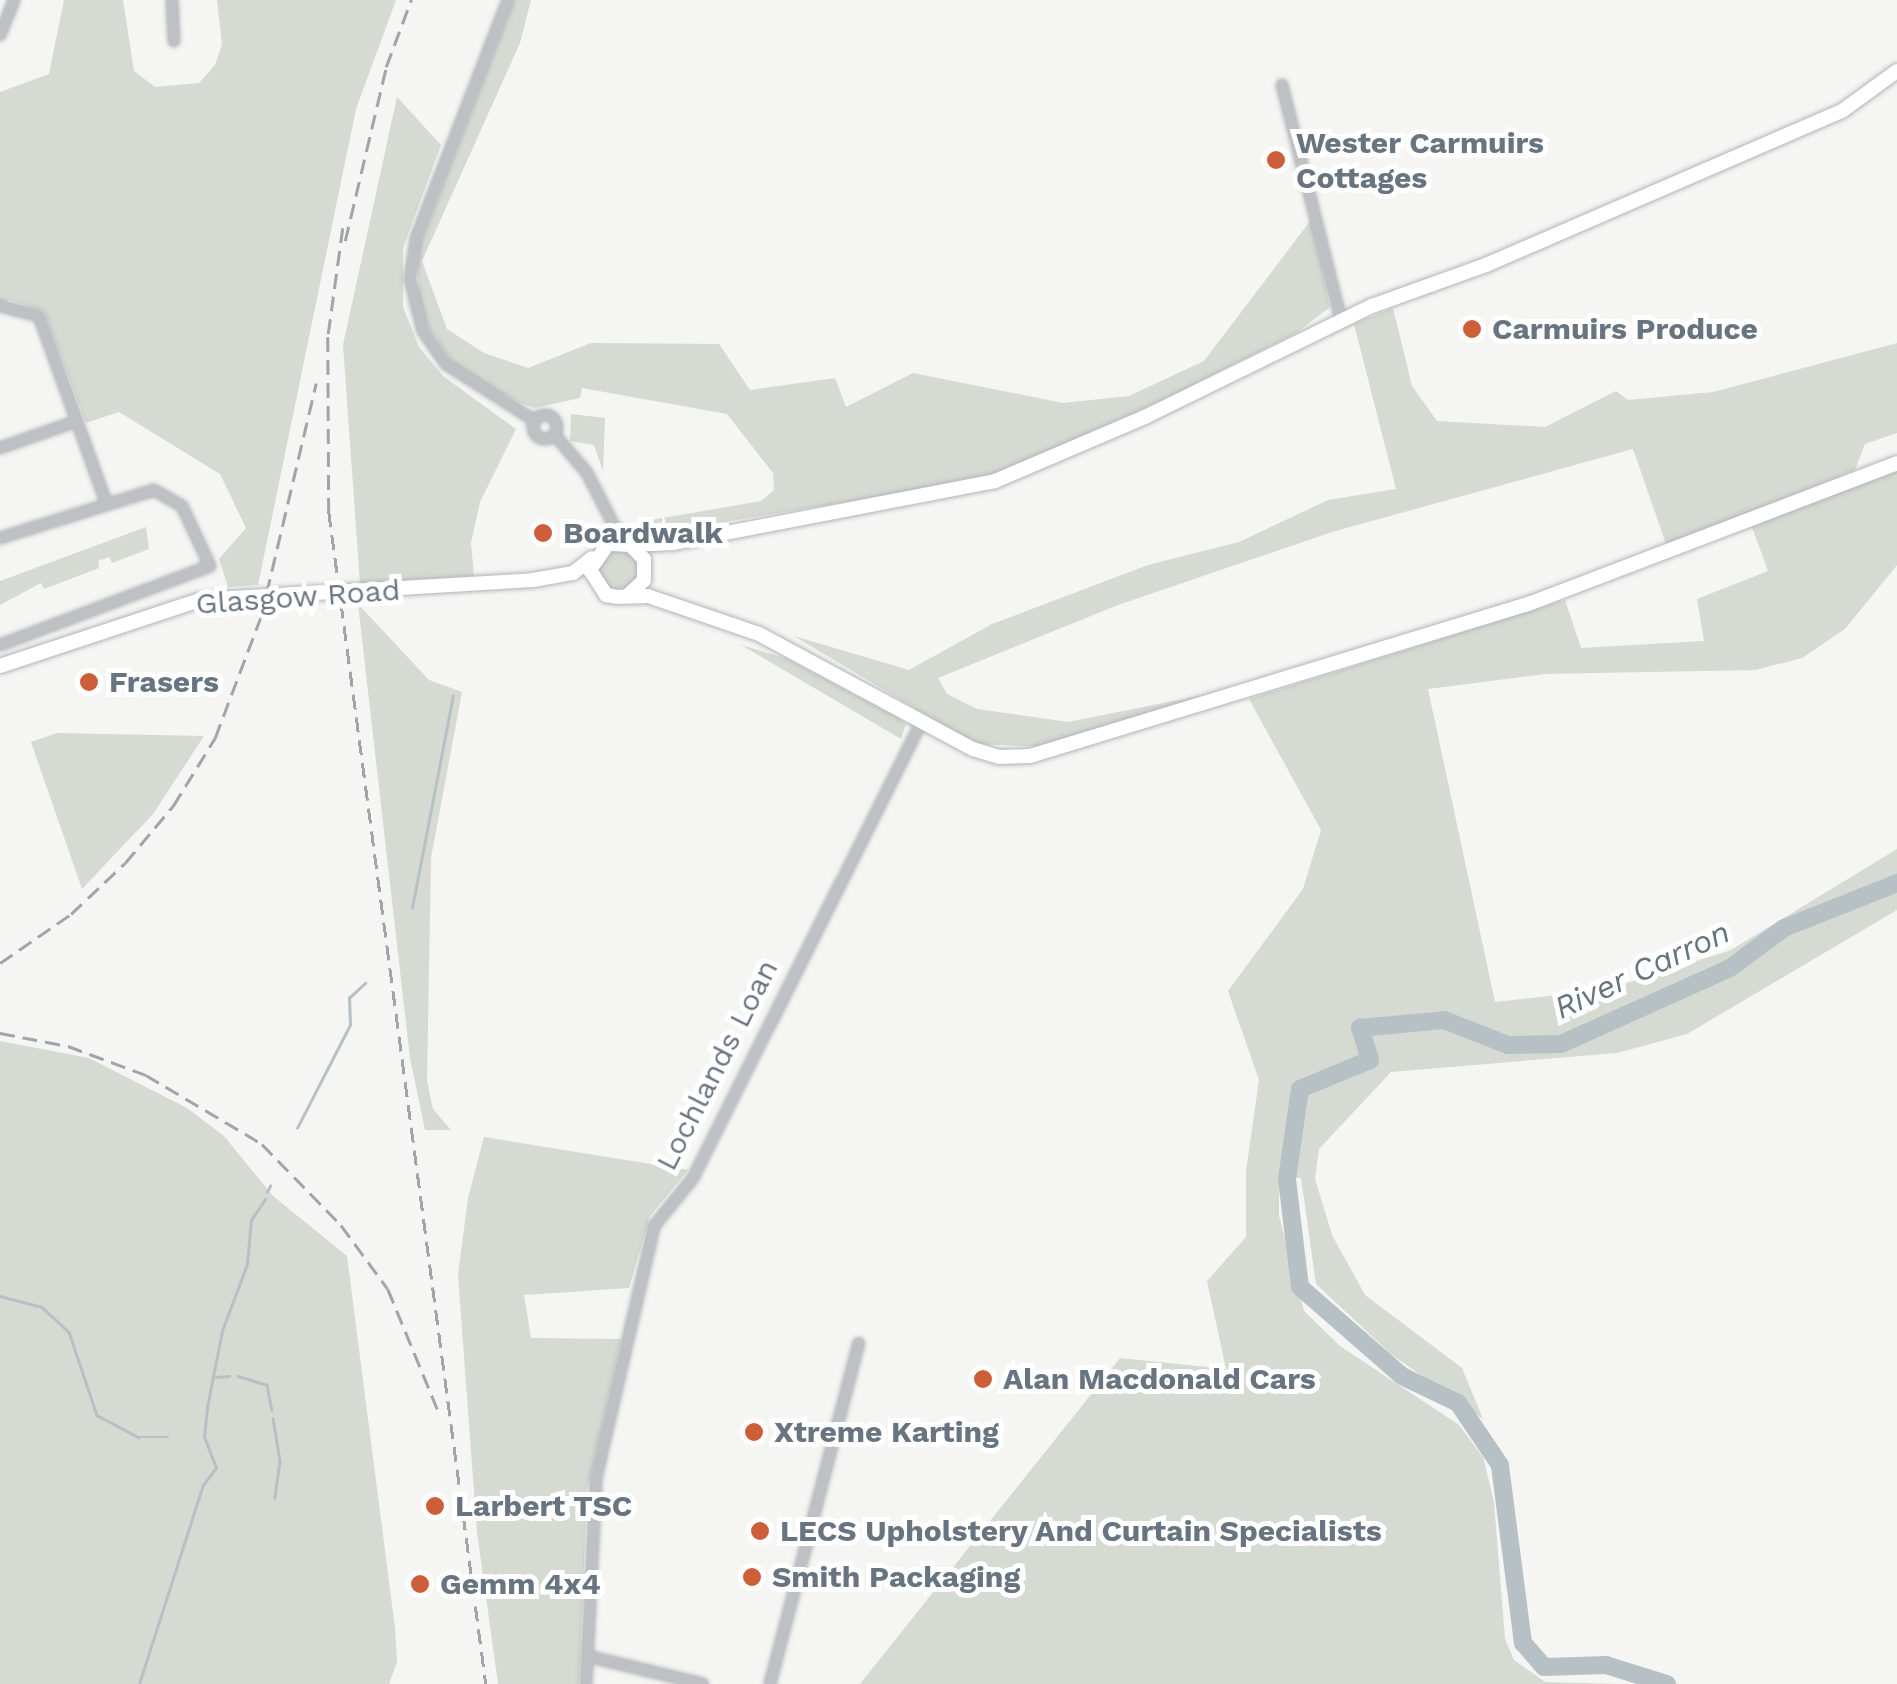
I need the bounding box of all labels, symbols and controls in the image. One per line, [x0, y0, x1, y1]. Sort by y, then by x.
place label: Wester Carmuirs Cottages [1296, 125, 1545, 196]
marker: Wester Carmuirs Cottages [1265, 149, 1287, 171]
place label: Carmuirs Produce [1492, 311, 1758, 347]
marker: Carmuirs Produce [1461, 318, 1483, 340]
place label: Boardwalk [563, 515, 723, 551]
marker: Boardwalk [532, 522, 554, 544]
street label: Glasgow Road [194, 572, 402, 622]
place label: Frasers [109, 664, 219, 700]
marker: Frasers [78, 671, 100, 693]
water label: River Carron [1548, 912, 1736, 1028]
street label: Lochlands Loan [648, 954, 786, 1176]
place label: Alan Macdonald Cars [1003, 1361, 1316, 1397]
marker: Alan Macdonald Cars [972, 1368, 994, 1390]
place label: Xtreme Karting [774, 1414, 999, 1450]
marker: Xtreme Karting [743, 1421, 765, 1443]
place label: Larbert TSC [455, 1488, 633, 1524]
marker: Larbert TSC [424, 1495, 446, 1517]
place label: LECS Upholstery And Curtain Specialists [780, 1513, 1383, 1549]
marker: LECS Upholstery And Curtain Specialists [749, 1520, 771, 1542]
place label: Smith Packaging [772, 1559, 1020, 1595]
place label: Gemm 4x4 [440, 1566, 601, 1602]
marker: Smith Packaging [741, 1566, 763, 1588]
marker: Gemm 4x4 [409, 1573, 431, 1595]

